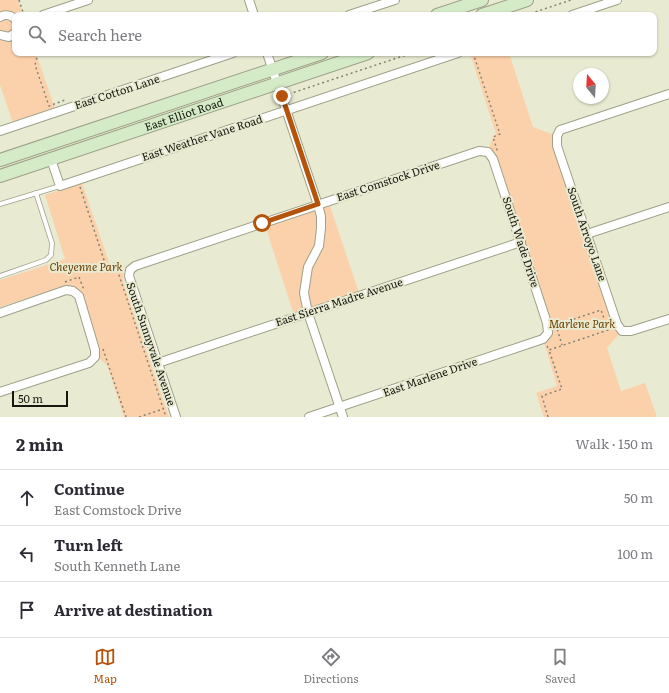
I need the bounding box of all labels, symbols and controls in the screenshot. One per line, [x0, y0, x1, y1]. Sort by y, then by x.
search box [12, 12, 657, 56]
icon: search [26, 23, 48, 45]
text: Search here [58, 23, 142, 46]
north arrow [573, 68, 609, 104]
street label: East Cotton Lane [72, 70, 162, 112]
route end [273, 87, 291, 105]
street label: East Elliot Road [142, 93, 225, 134]
street label: East Weather Vane Road [139, 110, 264, 164]
street label: East Comstock Drive [334, 156, 442, 204]
street label: South Arroyo Lane [564, 185, 612, 283]
street label: South Wade Drive [500, 194, 544, 289]
route start [253, 214, 271, 232]
park label: Cheyenne Park [49, 258, 123, 274]
street label: East Sierra Madre Avenue [273, 273, 405, 329]
street label: South Sunnyvale Avenue [123, 280, 181, 408]
park label: Marlene Park [549, 315, 615, 331]
street label: East Marlene Drive [380, 352, 479, 400]
scale bar [12, 389, 68, 408]
text: 50 m [18, 390, 43, 406]
text: 2 min [16, 431, 64, 456]
text: Walk · 150 m [576, 434, 653, 453]
text: Continue [54, 477, 124, 500]
icon: ahead [16, 487, 38, 509]
text: 50 m [624, 488, 653, 507]
text: East Comstock Drive [54, 500, 181, 519]
text: Turn left [54, 533, 123, 556]
icon: left [16, 543, 38, 565]
text: 100 m [617, 544, 653, 563]
text: South Kenneth Lane [54, 556, 180, 575]
text: Arrive at destination [54, 598, 213, 621]
icon: arrive [16, 599, 38, 621]
tab: Map [93, 646, 117, 686]
tab: Directions [303, 646, 358, 686]
tab: Saved [545, 646, 576, 686]

